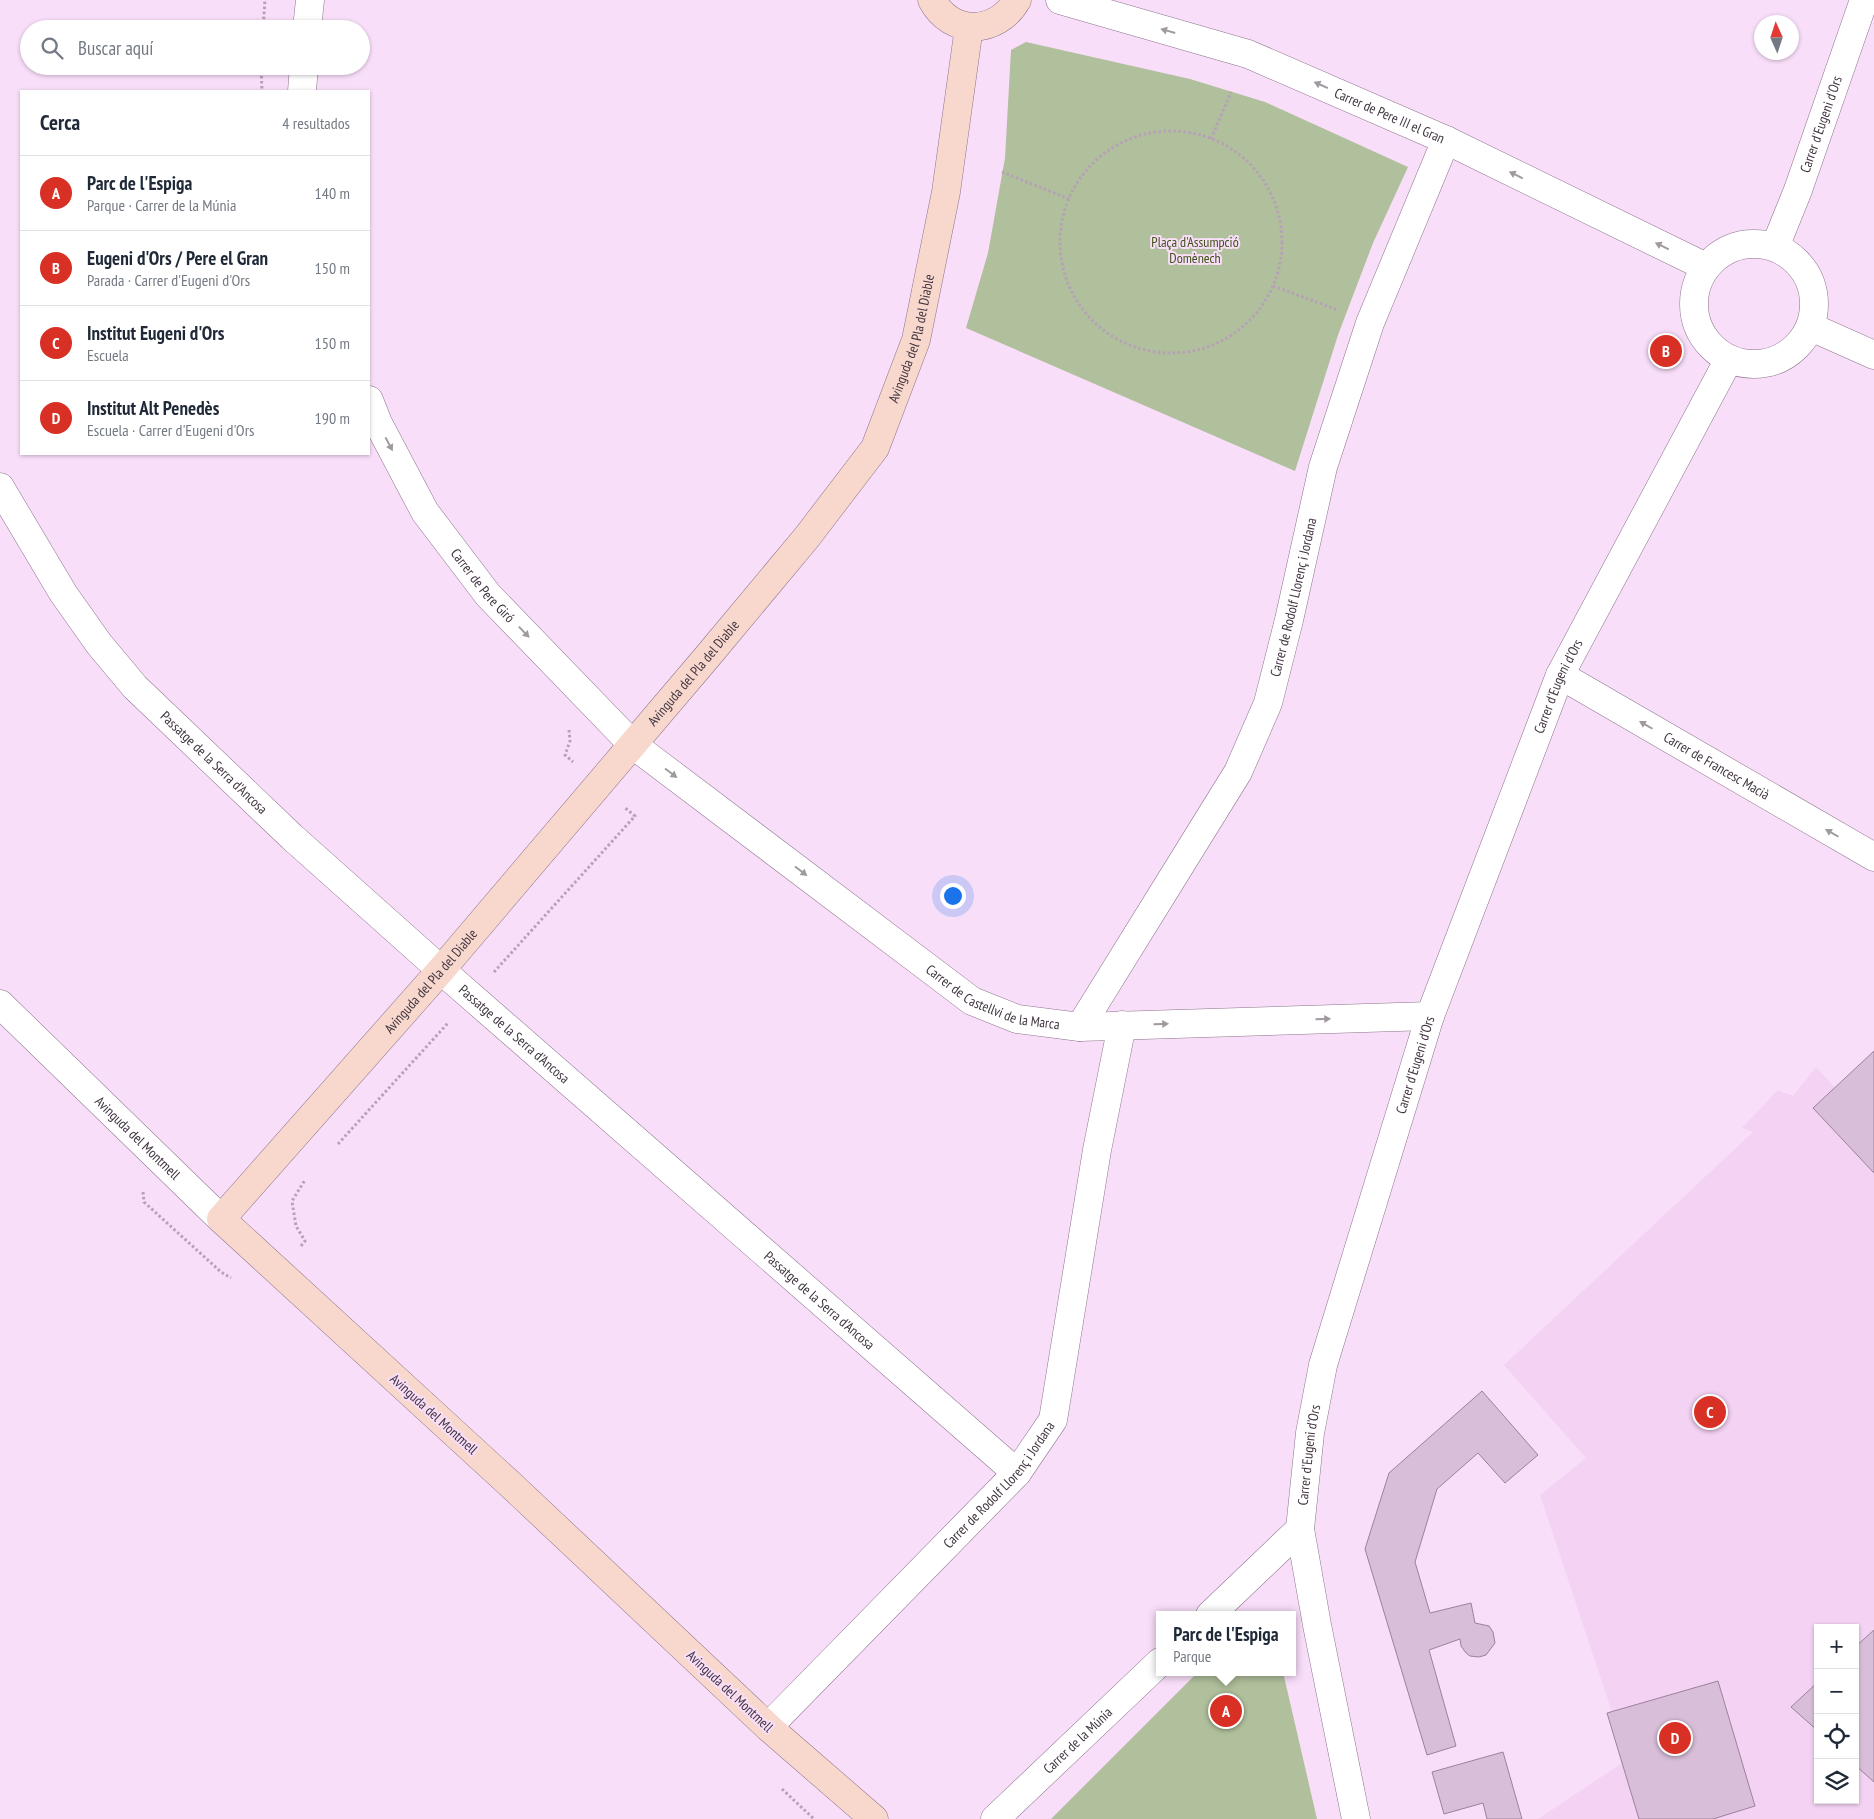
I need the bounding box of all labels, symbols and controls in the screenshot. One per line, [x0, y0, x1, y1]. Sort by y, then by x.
north arrow [1754, 15, 1799, 60]
search box [20, 20, 370, 75]
one-way arrow [1160, 26, 1175, 34]
icon: search [38, 34, 66, 62]
text: Buscar aquí [78, 36, 153, 60]
street label: Carrer d'Eugeni d'Ors [1796, 73, 1846, 175]
one-way arrow [1314, 81, 1328, 89]
street label: Carrer de Pere III el Gran [1332, 84, 1448, 147]
text: Cerca [40, 109, 80, 136]
text: 4 resultados [282, 113, 350, 133]
one-way arrow [1509, 170, 1523, 178]
text: Parc de l'Espiga [87, 171, 192, 195]
text: A [52, 183, 60, 203]
text: 140 m [315, 183, 350, 203]
text: Parque · Carrer de la Múnia [87, 195, 236, 215]
park label: Plaça d'Assumpció Domènech [1151, 233, 1239, 267]
one-way arrow [1655, 242, 1669, 250]
text: Eugeni d'Ors / Pere el Gran [87, 246, 268, 270]
text: B [52, 258, 60, 278]
text: 150 m [315, 258, 350, 278]
text: Parada · Carrer d'Eugeni d'Ors [87, 270, 250, 290]
street label: Avinguda del Pla del Diable [884, 272, 938, 405]
text: Institut Eugeni d'Ors [87, 321, 225, 345]
pin: B [1650, 332, 1682, 370]
text: C [52, 333, 60, 353]
text: 150 m [315, 333, 350, 353]
text: Escuela [87, 345, 129, 365]
text: Institut Alt Penedès [87, 396, 219, 420]
text: D [52, 408, 60, 428]
text: 190 m [315, 408, 350, 428]
text: Escuela · Carrer d'Eugeni d'Ors [87, 420, 254, 440]
one-way arrow [385, 437, 393, 451]
street label: Carrer de Rodolf Llorenç i Jordana [1266, 516, 1320, 679]
street label: Carrer de Pere Giró [447, 545, 519, 626]
street label: Avinguda del Pla del Diable [643, 616, 743, 729]
one-way arrow [518, 626, 530, 638]
street label: Carrer d'Eugeni d'Ors [1530, 636, 1587, 736]
street label: Passatge de la Serra d'Ancosa [157, 707, 271, 818]
one-way arrow [1639, 720, 1653, 729]
street label: Carrer de Francesc Macià [1660, 728, 1773, 804]
one-way arrow [664, 768, 678, 778]
one-way arrow [1824, 829, 1839, 837]
one-way arrow [794, 865, 807, 876]
your location [940, 883, 966, 909]
street label: Avinguda del Pla del Diable [380, 925, 481, 1037]
street label: Carrer de Castellvi de la Marca [922, 960, 1061, 1033]
street label: Passatge de la Serra d'Ancosa [455, 981, 573, 1087]
street label: Carrer d'Eugeni d'Ors [1392, 1014, 1439, 1116]
one-way arrow [1315, 1015, 1331, 1023]
one-way arrow [1153, 1020, 1169, 1028]
street label: Avinguda del Montmell [91, 1092, 185, 1184]
street label: Passatge de la Serra d'Ancosa [760, 1247, 878, 1354]
street label: Avinguda del Montmell [386, 1370, 482, 1459]
pin: C [1694, 1393, 1726, 1431]
street label: Carrer d'Eugeni d'Ors [1294, 1403, 1324, 1506]
street label: Carrer de Rodolf Llorenç i Jordana [939, 1418, 1058, 1552]
popup [1156, 1611, 1296, 1676]
text: Parc de l'Espiga [1173, 1622, 1279, 1646]
map controls [1814, 1624, 1859, 1804]
button: + [1814, 1624, 1859, 1669]
street label: Avinguda del Montmell [683, 1646, 778, 1736]
text: Parque [1173, 1646, 1211, 1666]
button: − [1814, 1669, 1859, 1714]
pin: A [1210, 1692, 1242, 1730]
street label: Carrer de la Múnia [1039, 1703, 1116, 1777]
button: locate [1814, 1714, 1859, 1759]
pin: D [1659, 1719, 1691, 1757]
button: layers [1814, 1759, 1859, 1804]

